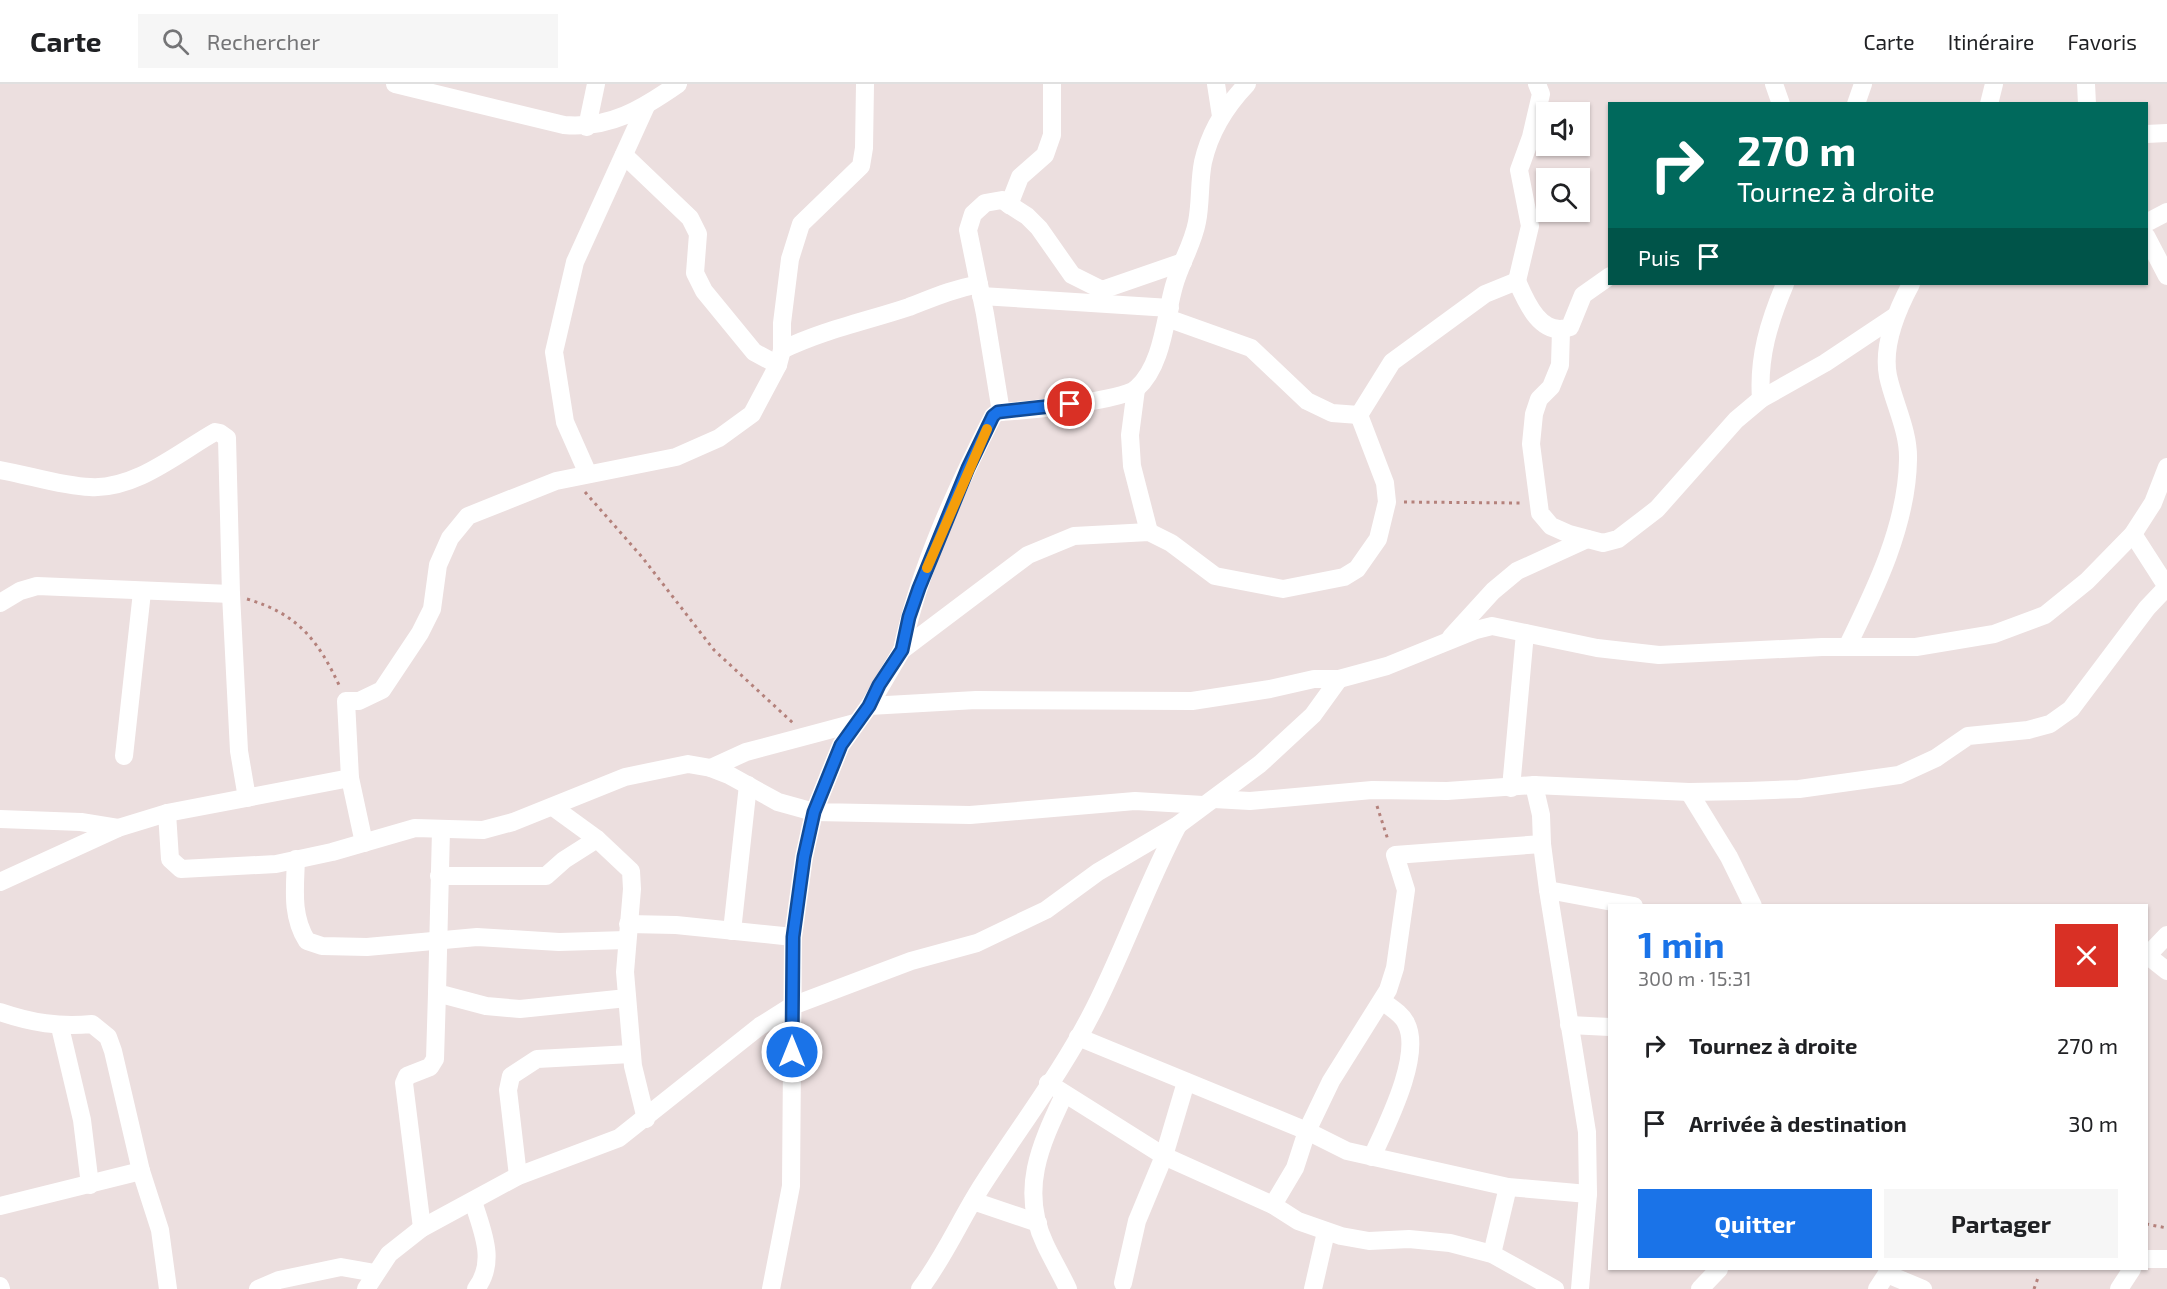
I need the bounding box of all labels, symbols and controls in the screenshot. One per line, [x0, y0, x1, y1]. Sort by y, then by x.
search box [138, 14, 558, 68]
text: Carte [30, 24, 102, 58]
icon: search [159, 25, 192, 58]
text: Rechercher [207, 28, 320, 54]
text: Carte [1863, 29, 1915, 54]
text: Itinéraire [1948, 29, 2034, 54]
text: Favoris [2067, 29, 2137, 54]
map controls [1536, 102, 1590, 222]
button: sound [1536, 102, 1590, 156]
text: 270 m [1737, 124, 1856, 174]
icon: right [1638, 126, 1716, 204]
button: search [1536, 168, 1590, 222]
text: Tournez à droite [1737, 175, 1935, 207]
icon: arrive [1692, 240, 1725, 273]
text: Puis [1638, 244, 1680, 270]
pin [1044, 378, 1095, 429]
icon: arrive [1053, 387, 1086, 420]
text: 1 min [1638, 922, 1725, 965]
button: close [2055, 924, 2118, 987]
text: 300 m · 15:31 [1638, 966, 1751, 990]
position arrow [760, 1020, 824, 1084]
icon: right [1638, 1029, 1671, 1062]
text: Tournez à droite [1689, 1032, 1858, 1058]
text: 270 m [2057, 1032, 2118, 1058]
icon: arrive [1638, 1107, 1671, 1140]
text: Arrivée à destination [1689, 1110, 1907, 1136]
text: 30 m [2068, 1110, 2118, 1136]
button: Quitter [1638, 1189, 1872, 1258]
button: Partager [1884, 1189, 2118, 1258]

